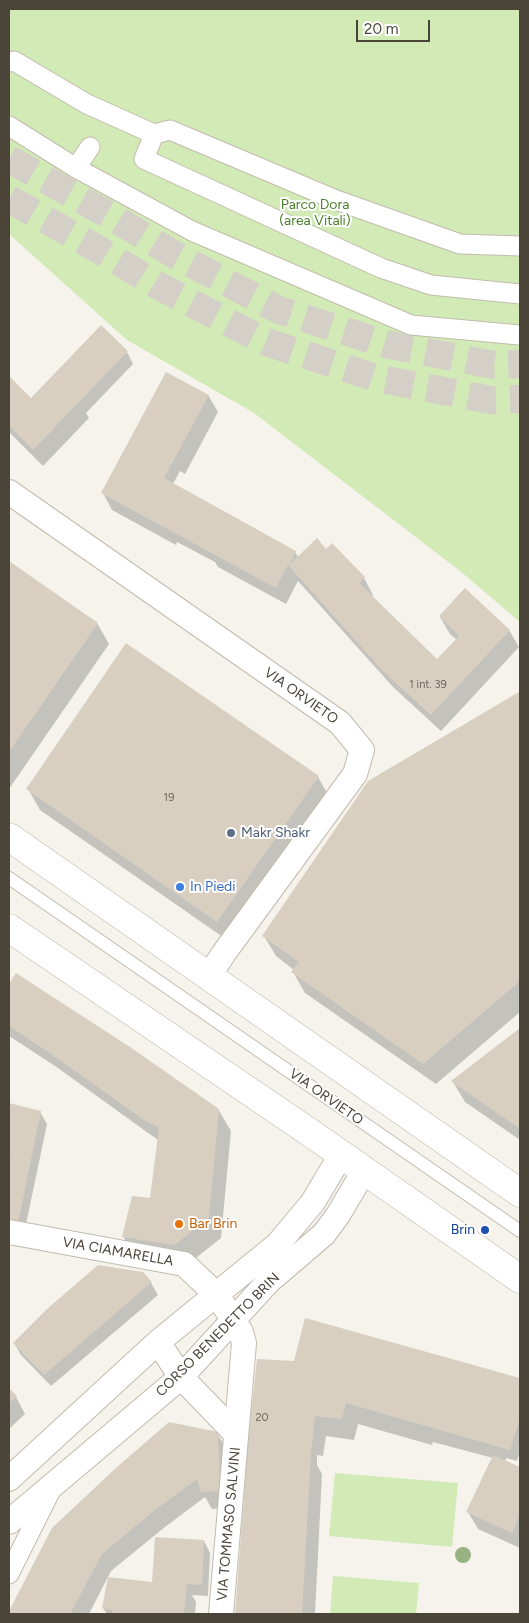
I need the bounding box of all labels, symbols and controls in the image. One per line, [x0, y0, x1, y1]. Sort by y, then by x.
scale bar [359, 10, 433, 42]
text: 20 m [364, 20, 398, 38]
park label: Parco Dora (area Vitali) [279, 197, 351, 230]
street label: VIA ORVIETO [261, 664, 341, 728]
house number: 1 int. 39 [409, 678, 447, 692]
house number: 19 [164, 791, 174, 805]
place label: Makr Shakr [241, 825, 310, 841]
marker: Makr Shakr [225, 827, 237, 839]
place label: In Piedi [190, 879, 236, 895]
marker: In Piedi [174, 881, 186, 893]
street label: VIA ORVIETO [286, 1065, 366, 1129]
place label: Bar Brin [189, 1216, 237, 1232]
marker: Bar Brin [173, 1218, 185, 1230]
place label: Brin [451, 1222, 475, 1238]
marker: Brin [479, 1224, 491, 1236]
street label: VIA CIAMARELLA [61, 1234, 175, 1270]
street label: CORSO BENEDETTO BRIN [153, 1270, 283, 1400]
house number: 20 [255, 1411, 269, 1425]
street label: VIA TOMMASO SALVINI [214, 1446, 244, 1602]

